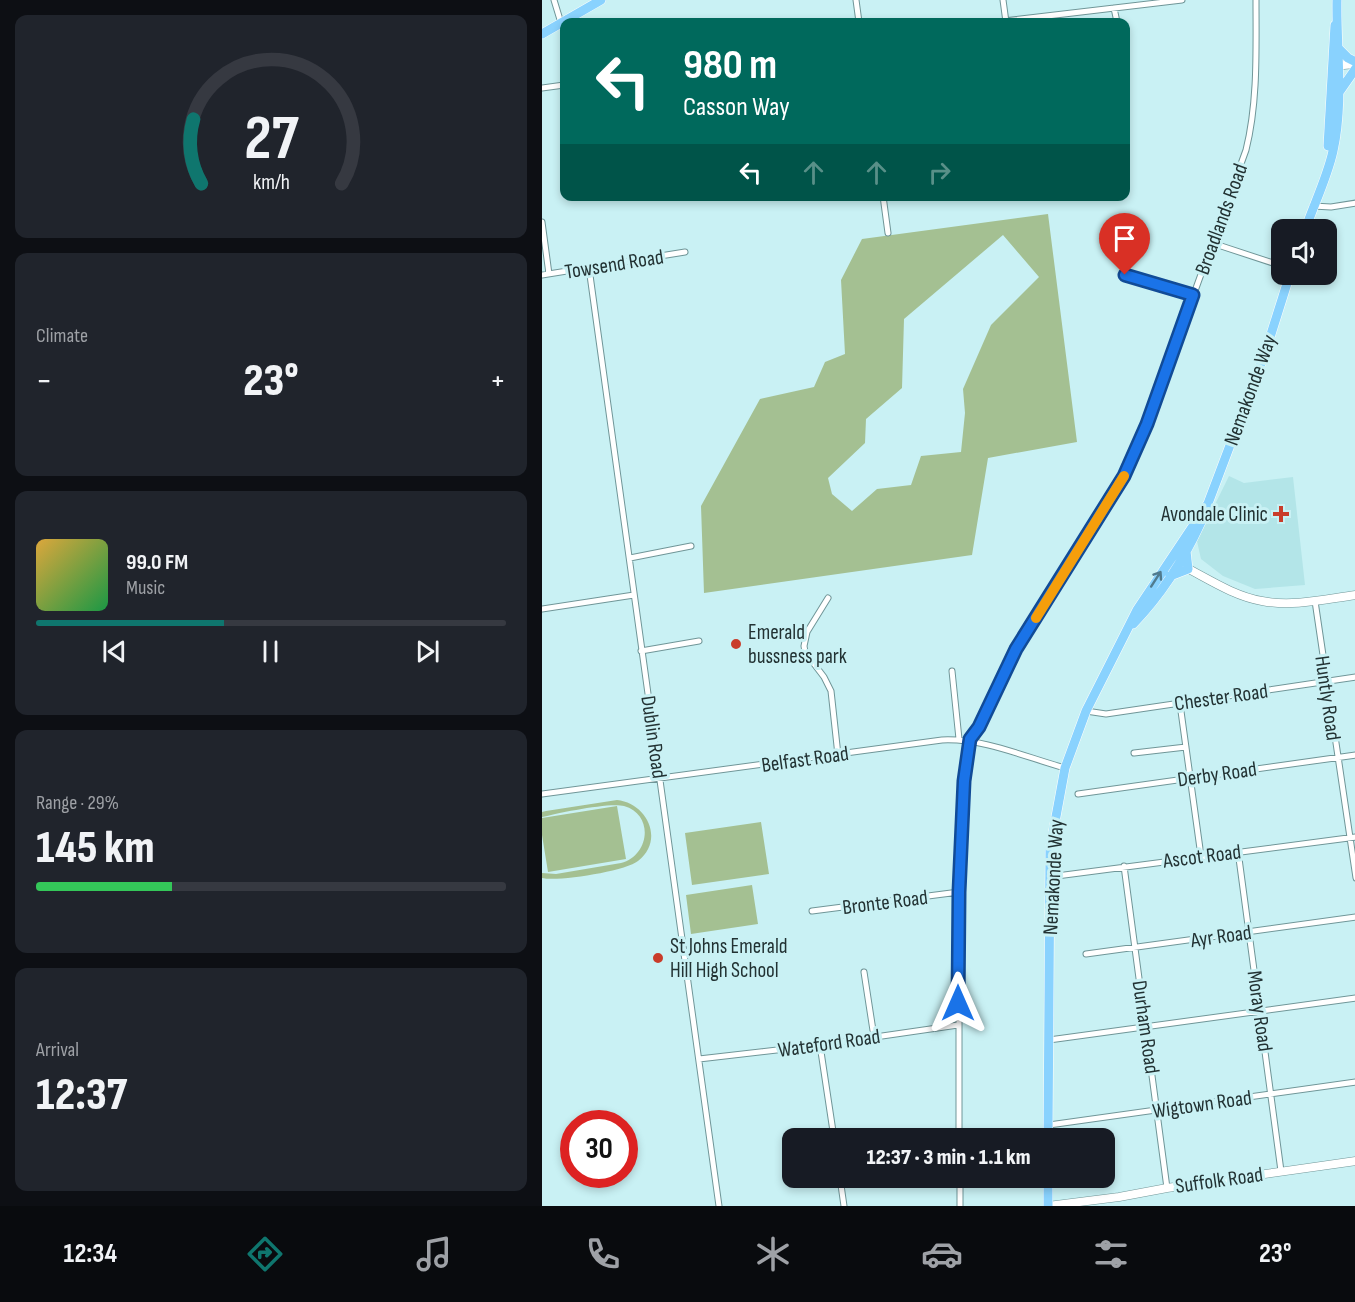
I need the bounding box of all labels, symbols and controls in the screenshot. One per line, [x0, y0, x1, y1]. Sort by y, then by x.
text: 980 m [683, 40, 777, 91]
icon: left [584, 42, 662, 120]
text: Casson Way [683, 91, 790, 123]
text: 27 [244, 102, 299, 177]
icon: left [734, 156, 767, 189]
icon: ahead [797, 156, 830, 189]
icon: ahead [860, 156, 893, 189]
icon: right [923, 156, 956, 189]
street label: Broadlands Road [1190, 160, 1253, 278]
text: km/h [252, 170, 290, 195]
pin [1099, 213, 1150, 275]
map controls [1271, 219, 1337, 285]
button: sound [1271, 219, 1337, 285]
icon: arrive [1108, 222, 1141, 255]
street label: Towsend Road [563, 244, 665, 285]
text: Climate [36, 324, 88, 348]
street label: Nemakonde Way [1219, 331, 1282, 449]
text: 23° [243, 354, 299, 409]
text: − [36, 361, 52, 401]
text: + [490, 361, 506, 401]
place label: Avondale Clinic [1160, 502, 1268, 527]
marker: Avondale Clinic [1272, 505, 1290, 523]
text: 99.0 FM [126, 549, 188, 576]
one-way arrow [1150, 571, 1162, 588]
text: Music [126, 576, 165, 600]
place label: Emerald bussness park [748, 620, 847, 669]
icon: previous [98, 635, 131, 668]
icon: pause [254, 635, 287, 668]
icon: next [411, 635, 444, 668]
marker: Emerald bussness park [729, 637, 743, 651]
street label: Huntly Road [1309, 654, 1346, 742]
street label: Chester Road [1173, 679, 1269, 716]
street label: Dublin Road [635, 694, 672, 780]
street label: Belfast Road [760, 741, 850, 778]
street label: Derby Road [1176, 757, 1258, 792]
text: Range · 29% [36, 791, 119, 815]
street label: Nemakonde Way [1038, 819, 1069, 935]
text: 145 km [36, 821, 154, 876]
street label: Ascot Road [1161, 839, 1242, 874]
street label: Bronte Road [841, 885, 929, 920]
street label: Ayr Road [1188, 920, 1253, 953]
place label: St Johns Emerald Hill High School [670, 934, 788, 983]
marker: St Johns Emerald Hill High School [651, 951, 665, 965]
street label: Moray Road [1241, 969, 1278, 1053]
position arrow [926, 971, 990, 1035]
street label: Durham Road [1127, 979, 1164, 1075]
street label: Wateford Road [776, 1024, 882, 1063]
text: Arrival [36, 1038, 79, 1062]
text: 12:37 [36, 1068, 127, 1123]
street label: Wigtown Road [1151, 1085, 1253, 1124]
speed limit sign: 30 [560, 1110, 638, 1188]
text: 12:37 · 3 min · 1.1 km [866, 1144, 1031, 1171]
street label: Suffolk Road [1174, 1162, 1265, 1199]
icon: directions [244, 1233, 286, 1275]
icon: music [413, 1233, 455, 1275]
icon: phone [582, 1233, 624, 1275]
icon: climate [752, 1233, 794, 1275]
icon: car [921, 1233, 963, 1275]
icon: filters [1090, 1233, 1132, 1275]
text: 12:34 [64, 1238, 117, 1270]
text: 23° [1259, 1238, 1291, 1270]

